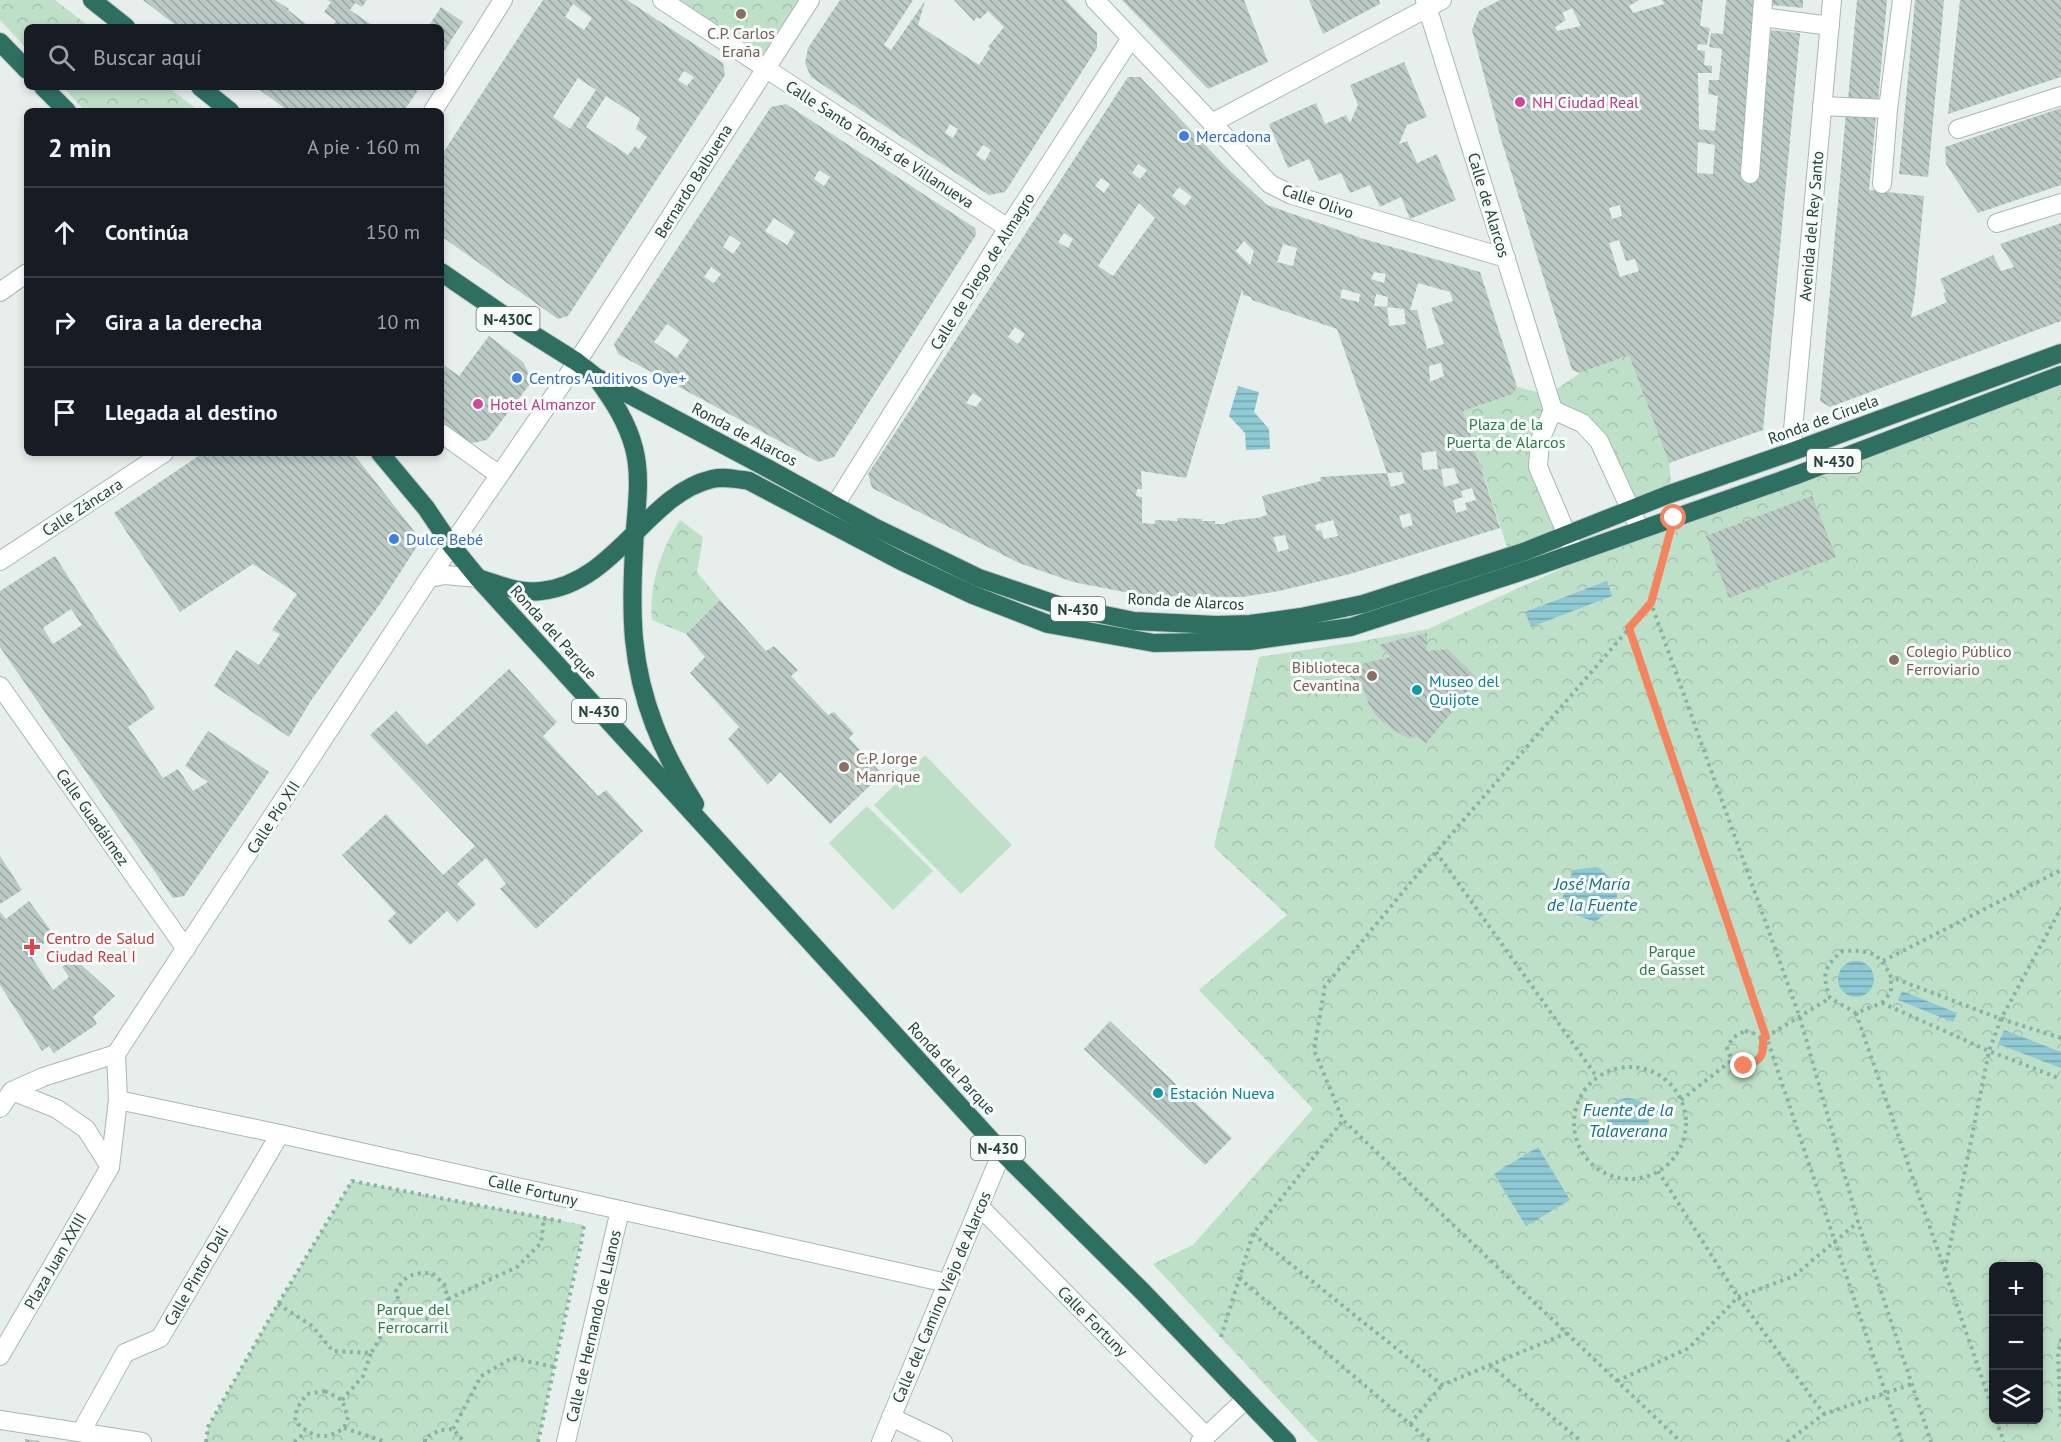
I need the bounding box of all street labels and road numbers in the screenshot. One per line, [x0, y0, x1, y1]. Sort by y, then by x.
street label: Calle Santo Tomás de Villanueva [782, 76, 978, 212]
street label: Bernardo Balbuena [650, 120, 736, 242]
street label: Calle de Alarcos [1464, 150, 1515, 260]
street label: Avenida del Rey Santo [1794, 150, 1828, 302]
street label: Calle Olivo [1279, 179, 1357, 223]
street label: Calle de Diego de Almagro [925, 189, 1039, 353]
road number: N-430C [476, 307, 540, 331]
street label: Ronda de Ciruela [1765, 390, 1881, 448]
street label: Ronda de Alarcos [689, 398, 802, 470]
road number: N-430 [1807, 449, 1861, 473]
street label: Calle Záncara [38, 474, 126, 540]
street label: Ronda del Parque [507, 581, 601, 683]
street label: Ronda de Alarcos [1127, 588, 1245, 614]
road number: N-430 [1051, 597, 1105, 621]
road number: N-430 [572, 699, 626, 723]
street label: Calle Guadálmez [52, 764, 134, 870]
street label: Calle Pío XII [242, 777, 304, 857]
street label: Ronda del Parque [904, 1017, 1000, 1119]
road number: N-430 [971, 1136, 1025, 1160]
street label: Calle Fortuny [486, 1170, 580, 1210]
street label: Calle del Camino Viejo de Alarcos [887, 1188, 995, 1406]
street label: Plaza Juan XXIII [19, 1209, 91, 1313]
street label: Calle Pintor Dalí [159, 1223, 233, 1329]
street label: Calle de Hernando de Llanos [561, 1228, 625, 1424]
street label: Calle Fortuny [1054, 1282, 1133, 1361]

